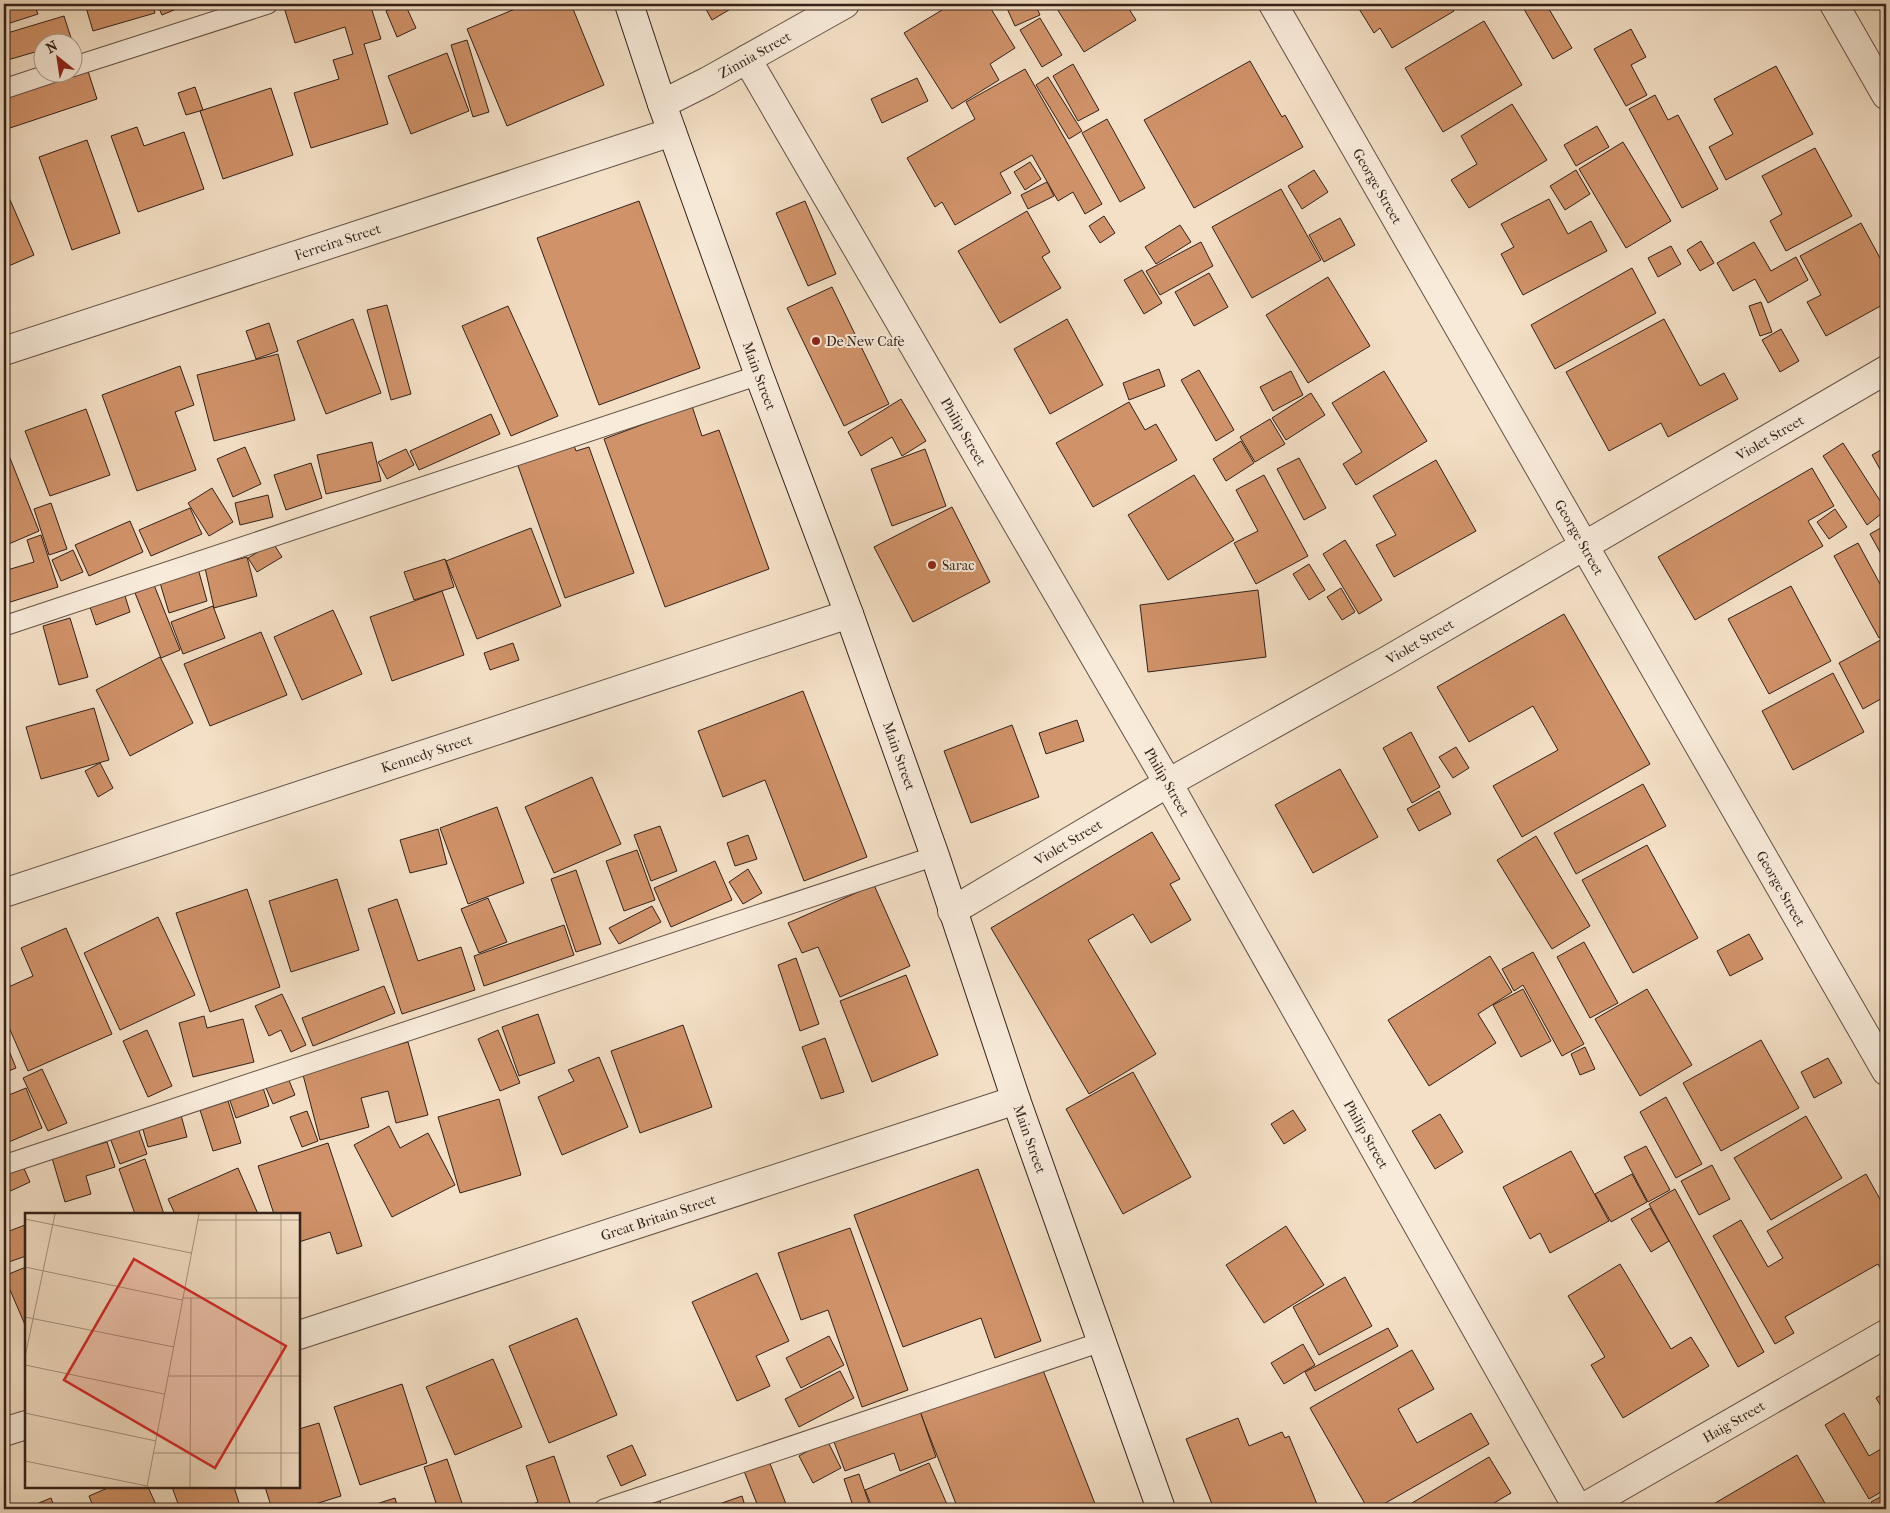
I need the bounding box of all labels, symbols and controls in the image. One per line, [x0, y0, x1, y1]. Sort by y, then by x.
street label: Zinnia Street [716, 28, 794, 82]
north arrow [32, 32, 82, 82]
text: N [43, 37, 61, 57]
street label: George Street [1349, 146, 1406, 227]
street label: Ferreira Street [292, 220, 383, 264]
place label: De New Cafe [826, 333, 905, 350]
marker: De New Cafe [810, 335, 822, 347]
street label: Main Street [739, 339, 779, 412]
street label: Philip Street [937, 395, 990, 469]
street label: Violet Street [1732, 412, 1807, 465]
street label: George Street [1551, 497, 1607, 578]
place label: Sarac [942, 557, 974, 574]
marker: Sarac [926, 559, 938, 571]
street label: Violet Street [1382, 615, 1457, 669]
street label: Main Street [879, 719, 919, 793]
street label: Kennedy Street [379, 731, 474, 777]
street label: Philip Street [1140, 745, 1193, 819]
street label: Violet Street [1031, 816, 1105, 870]
street label: George Street [1752, 848, 1809, 929]
street label: Philip Street [1340, 1097, 1392, 1172]
street label: Main Street [1009, 1103, 1049, 1176]
street label: Great Britain Street [599, 1191, 718, 1245]
inset map [25, 1213, 300, 1488]
street label: Haig Street [1700, 1397, 1768, 1446]

